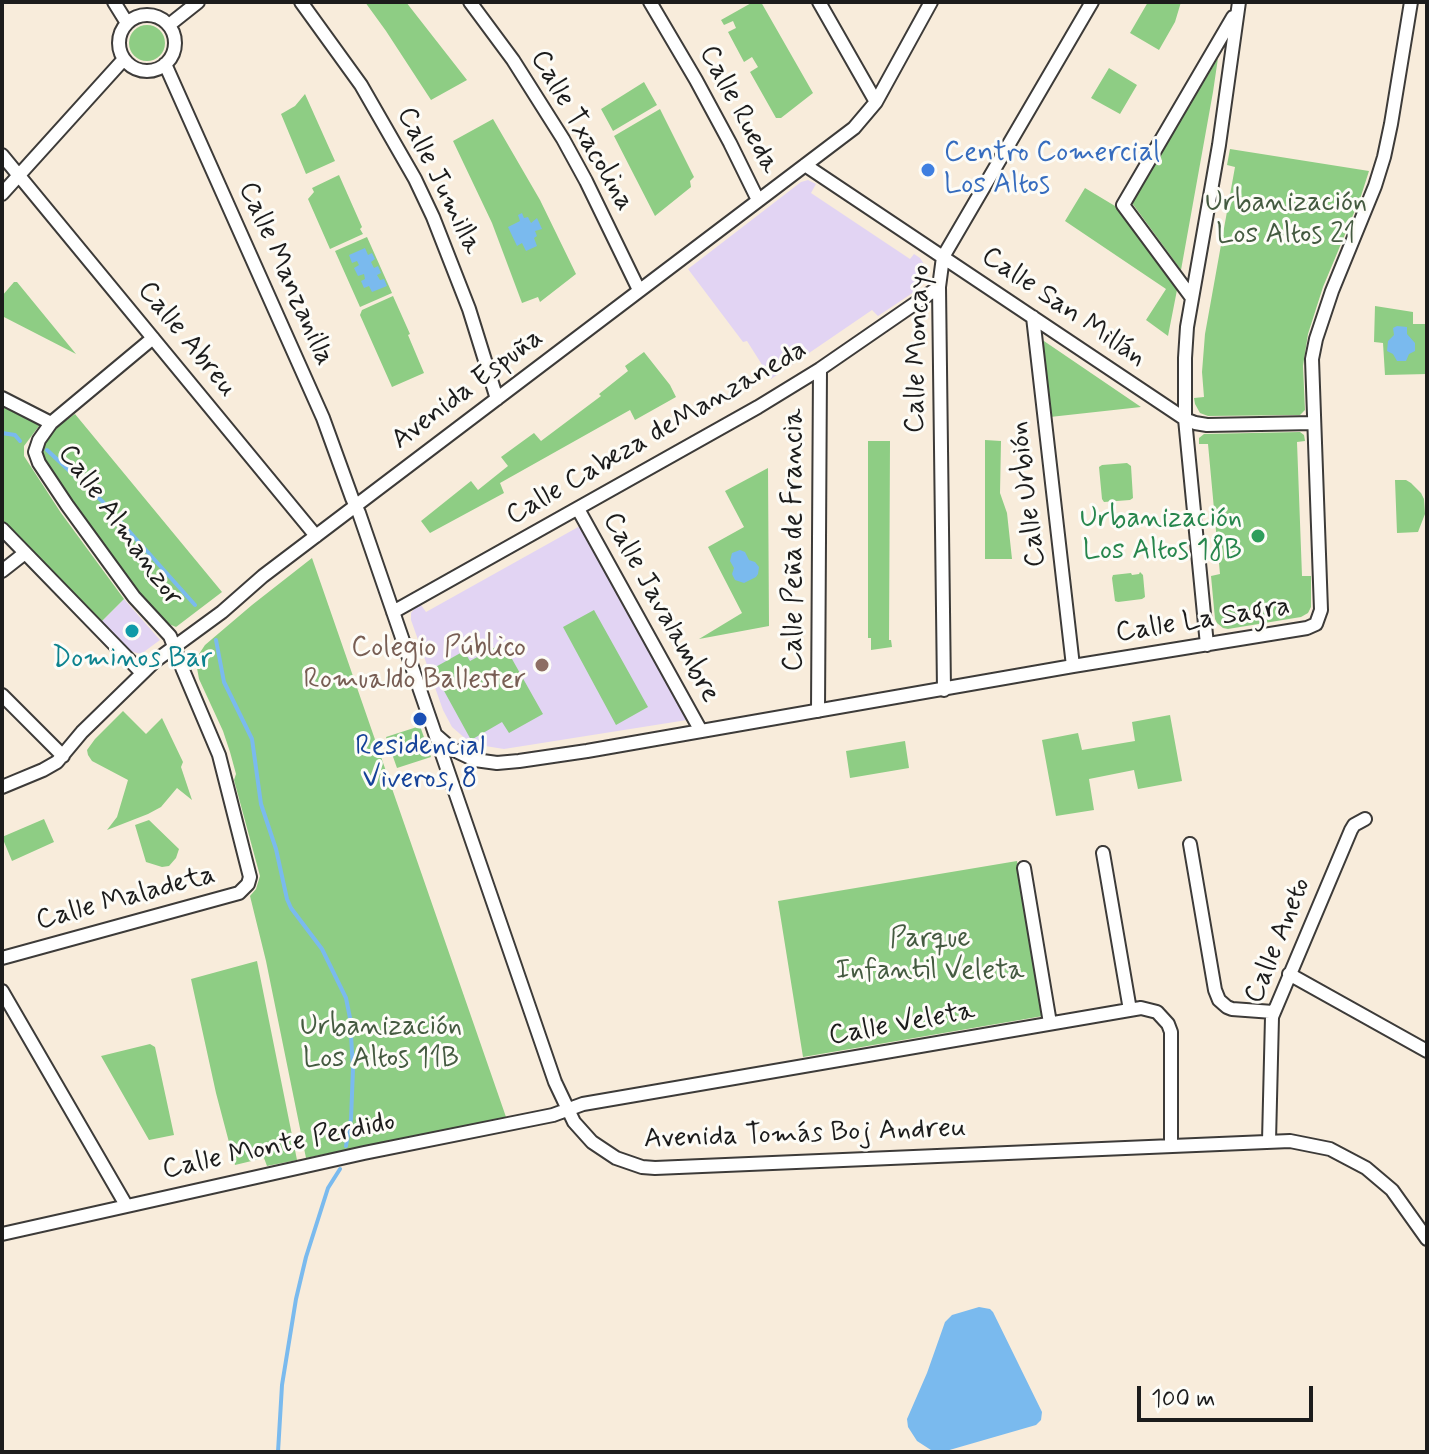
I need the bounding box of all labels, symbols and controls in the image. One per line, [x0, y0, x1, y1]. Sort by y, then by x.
street label: Calle Rueda [690, 40, 786, 180]
street label: Calle Txacolina [521, 45, 641, 217]
street label: Calle Jumilla [388, 102, 488, 260]
place label: Centro Comercial Los Altos [944, 137, 1160, 203]
marker: Centro Comercial Los Altos [919, 161, 937, 179]
street label: Calle Manzanilla [229, 177, 341, 371]
park label: Urbanización Los Altos 21 [1205, 187, 1367, 253]
street label: Calle San Millán [974, 240, 1152, 376]
street label: Calle Moncayo [899, 264, 939, 434]
street label: Calle Abreu [129, 275, 243, 405]
street label: Avenida Espuña [386, 322, 550, 458]
street label: Calle Cabeza deManzaneda [501, 334, 813, 534]
street label: Calle Peña de Francia [778, 408, 812, 672]
street label: Calle Urbión [1003, 419, 1055, 569]
street label: Calle Almanzor [49, 439, 189, 613]
place label: Urbanización Los Altos 18B [1080, 503, 1242, 569]
street label: Calle Javalambre [594, 507, 726, 709]
marker: Urbanización Los Altos 18B [1249, 527, 1267, 545]
street label: Calle La Sagra [1114, 591, 1292, 651]
marker: Dominos Bar [123, 622, 141, 640]
place label: Colegio Público Romualdo Ballester [304, 632, 526, 698]
place label: Dominos Bar [52, 643, 212, 677]
marker: Colegio Público Romualdo Ballester [533, 656, 551, 674]
marker: Residencial Viveros, 8 [411, 710, 429, 728]
place label: Residencial Viveros, 8 [355, 731, 485, 797]
street label: Calle Maladeta [33, 859, 219, 939]
street label: Calle Aneto [1239, 873, 1319, 1009]
park label: Parque Infantil Veleta [836, 923, 1024, 989]
street label: Calle Veleta [826, 996, 978, 1054]
park label: Urbanización Los Altos 11B [300, 1011, 462, 1077]
street label: Calle Monte Perdido [160, 1106, 398, 1188]
street label: Avenida Tomás Boj Andreu [643, 1113, 967, 1157]
scale bar [1141, 1370, 1317, 1420]
text: 100 m [1151, 1384, 1215, 1415]

